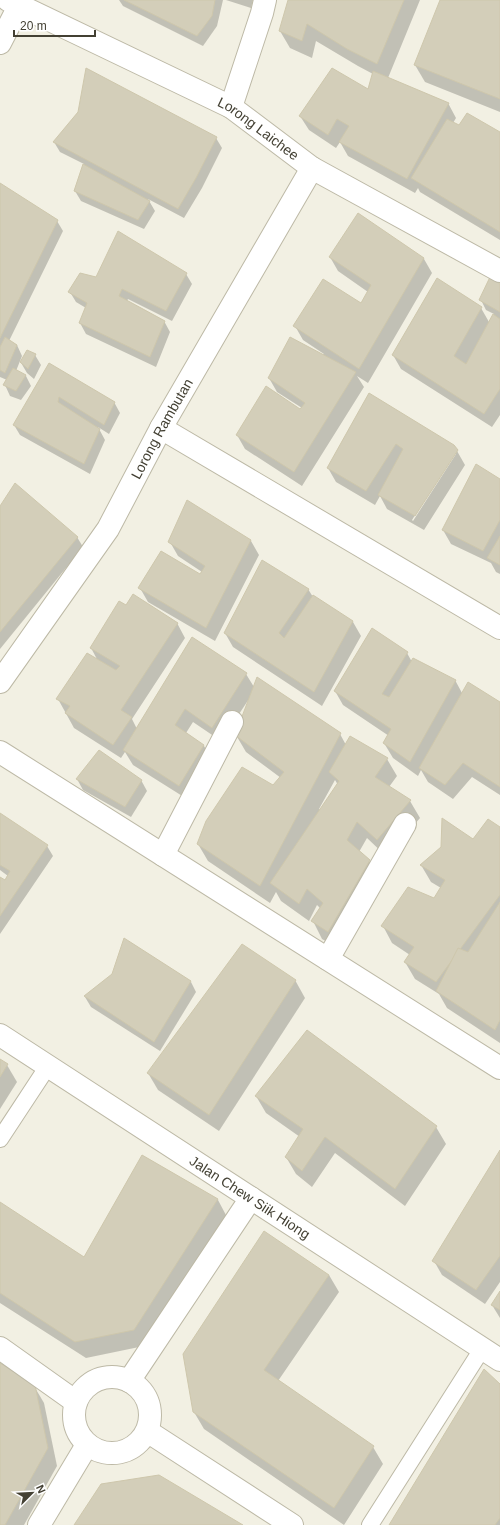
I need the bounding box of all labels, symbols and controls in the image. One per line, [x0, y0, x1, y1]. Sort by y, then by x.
scale bar [14, 12, 95, 38]
text: 20 m [20, 19, 47, 33]
street label: Lorong Laichee [215, 94, 302, 163]
street label: Lorong Rambutan [128, 376, 196, 482]
street label: Jalan Chew Siik Hiong [187, 1152, 313, 1242]
north arrow [12, 1473, 52, 1513]
text: N [34, 1483, 48, 1495]

